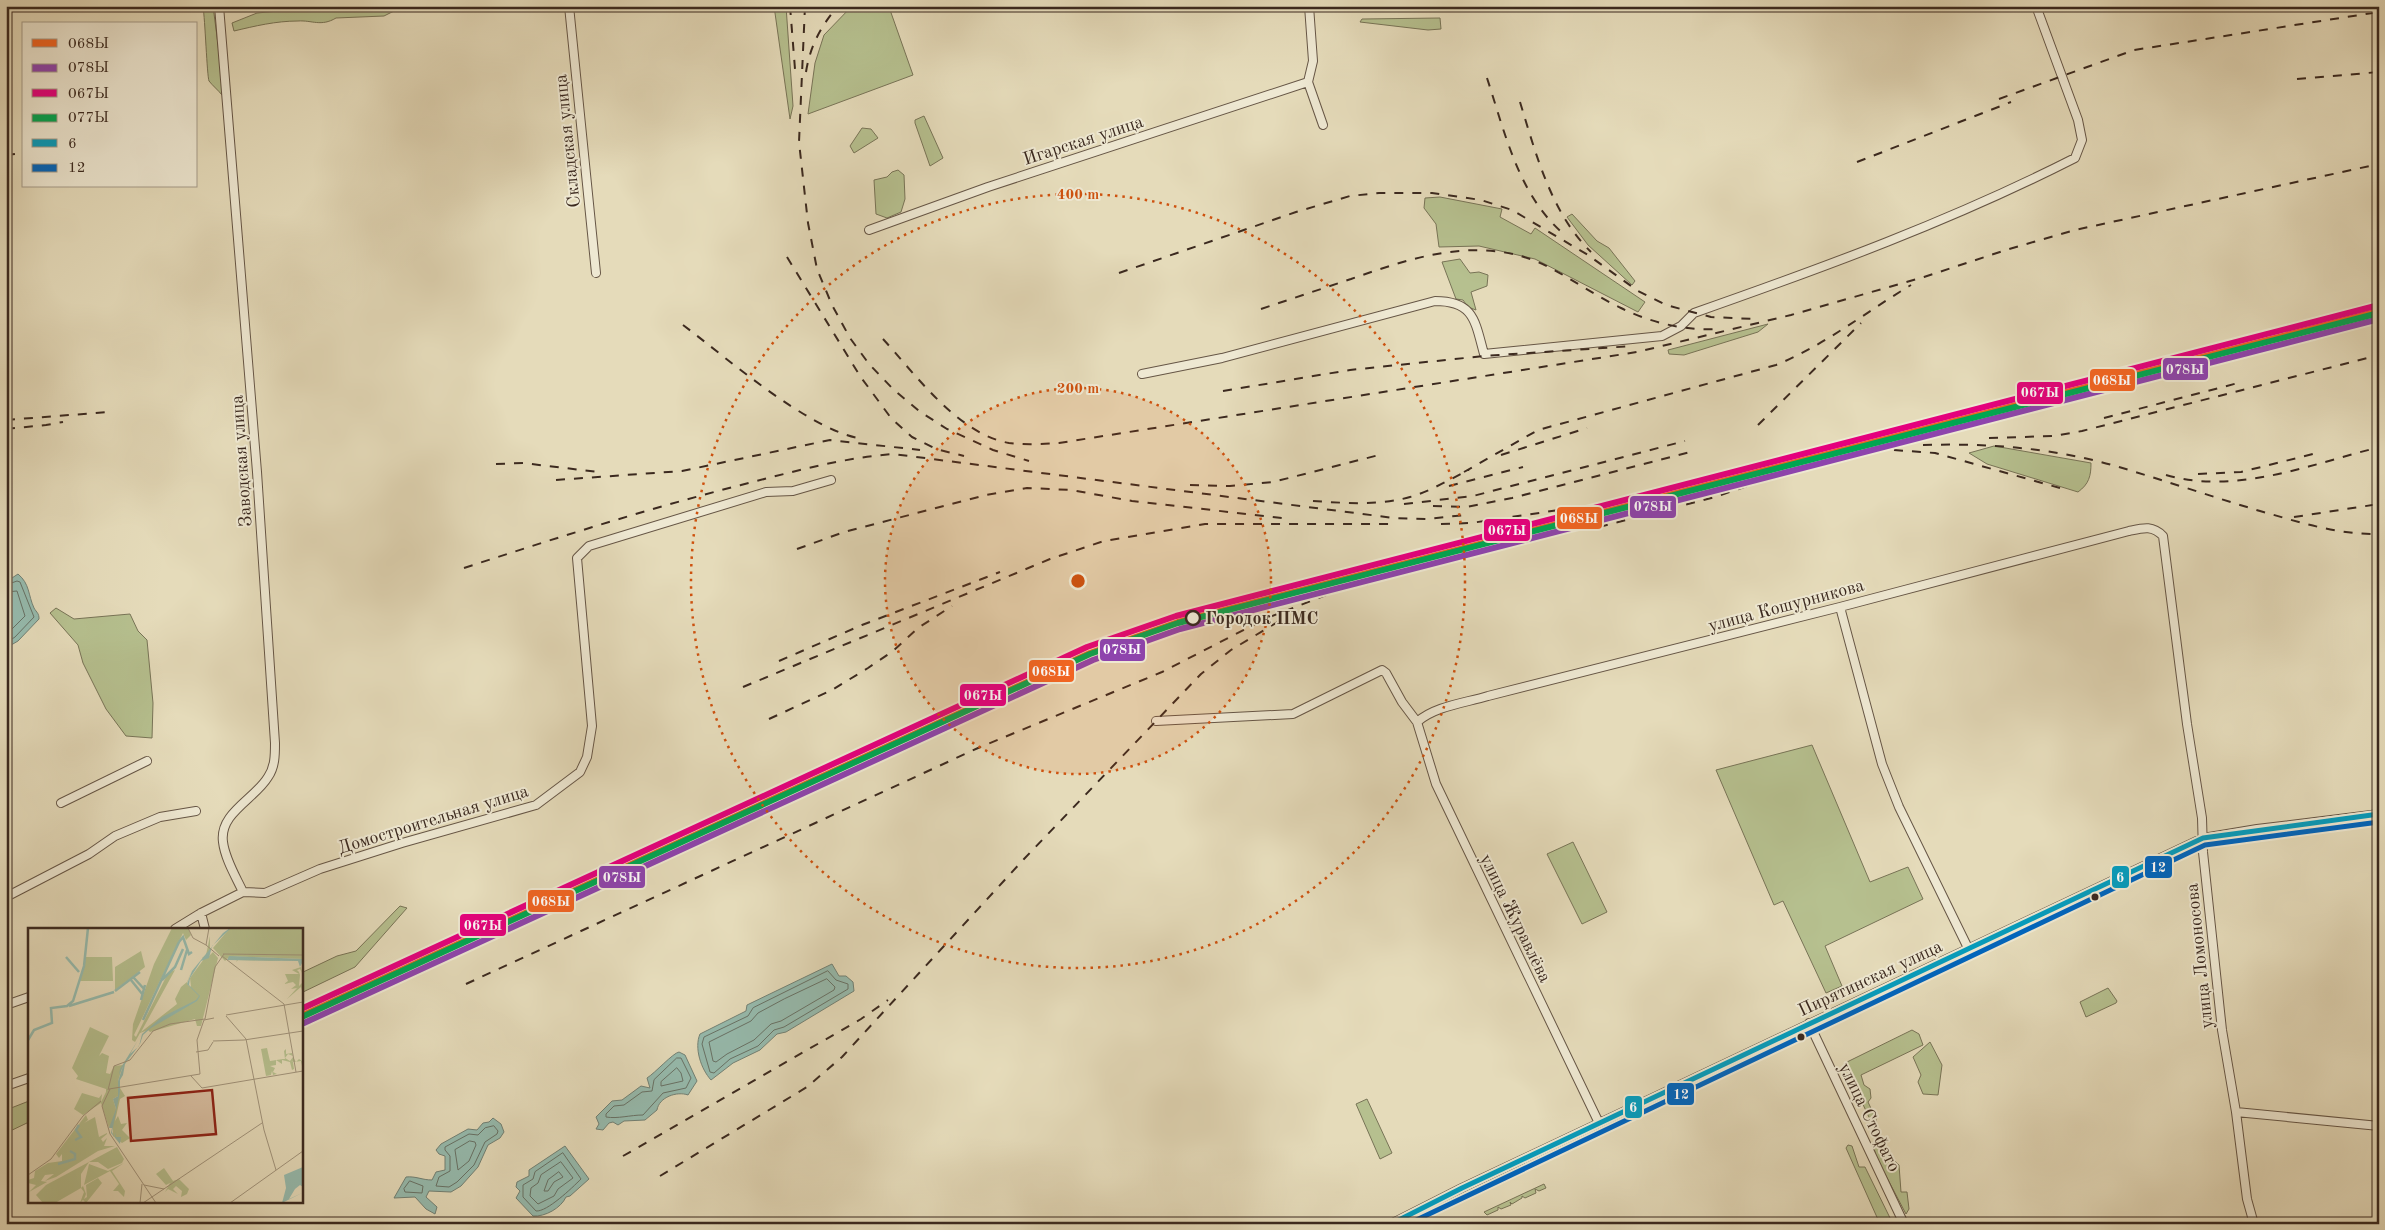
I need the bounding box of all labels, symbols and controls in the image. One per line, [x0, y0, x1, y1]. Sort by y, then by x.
legend [22, 22, 198, 188]
text: 068Ы [68, 37, 109, 52]
text: 078Ы [68, 61, 109, 76]
street label: Складская улица [552, 73, 584, 209]
text: 067Ы [68, 87, 109, 102]
text: 077Ы [68, 111, 109, 126]
street label: Игарская улица [1021, 113, 1146, 169]
text: 6 [68, 137, 77, 152]
text: 12 [68, 161, 85, 176]
text: 400 m [1057, 188, 1099, 203]
line badge: 078Ы [2162, 357, 2209, 381]
text: 078Ы [2166, 363, 2204, 377]
line badge: 068Ы [2089, 368, 2136, 392]
text: 068Ы [2093, 374, 2131, 388]
line badge: 067Ы [2016, 381, 2064, 405]
text: 200 m [1057, 382, 1099, 397]
text: 067Ы [2021, 386, 2059, 400]
street label: Заводская улица [228, 394, 256, 528]
line badge: 078Ы [1629, 495, 1677, 519]
text: 078Ы [1634, 500, 1672, 514]
line badge: 068Ы [1556, 506, 1603, 530]
text: 068Ы [1560, 512, 1598, 526]
line badge: 067Ы [1483, 518, 1531, 542]
text: 067Ы [1488, 524, 1526, 538]
centre of rings [1069, 572, 1087, 590]
street label: улица Кошурникова [1706, 576, 1866, 635]
marker: Городок ПМС [1185, 610, 1201, 626]
place label: Городок ПМС [1205, 610, 1319, 628]
line badge: 078Ы [1099, 638, 1146, 662]
text: 078Ы [1103, 643, 1141, 657]
line badge: 068Ы [1028, 659, 1075, 683]
text: 068Ы [1032, 665, 1070, 679]
line badge: 067Ы [959, 683, 1007, 707]
text: 067Ы [964, 689, 1002, 703]
street label: Домостроительная улица [336, 782, 531, 858]
street label: улица Журавлёва [1476, 851, 1554, 986]
line badge: 12 [2144, 855, 2173, 879]
text: 12 [2150, 861, 2166, 875]
line badge: 078Ы [598, 865, 646, 889]
line badge: 6 [2111, 865, 2130, 889]
text: 078Ы [603, 871, 641, 885]
text: 6 [2116, 871, 2124, 885]
street label: улица Ломоносова [2183, 882, 2217, 1030]
line badge: 068Ы [527, 889, 575, 913]
unlabelled marker [2090, 892, 2100, 902]
text: 068Ы [532, 895, 570, 909]
line badge: 067Ы [459, 913, 507, 937]
text: 067Ы [464, 919, 502, 933]
inset map [28, 928, 302, 1202]
street label: Пирятинская улица [1796, 938, 1945, 1020]
unlabelled marker [1796, 1032, 1806, 1042]
street label: улица Стофато [1834, 1060, 1903, 1175]
line badge: 12 [1666, 1082, 1695, 1106]
text: 12 [1673, 1088, 1689, 1102]
line badge: 6 [1624, 1095, 1643, 1119]
text: 6 [1629, 1101, 1637, 1115]

